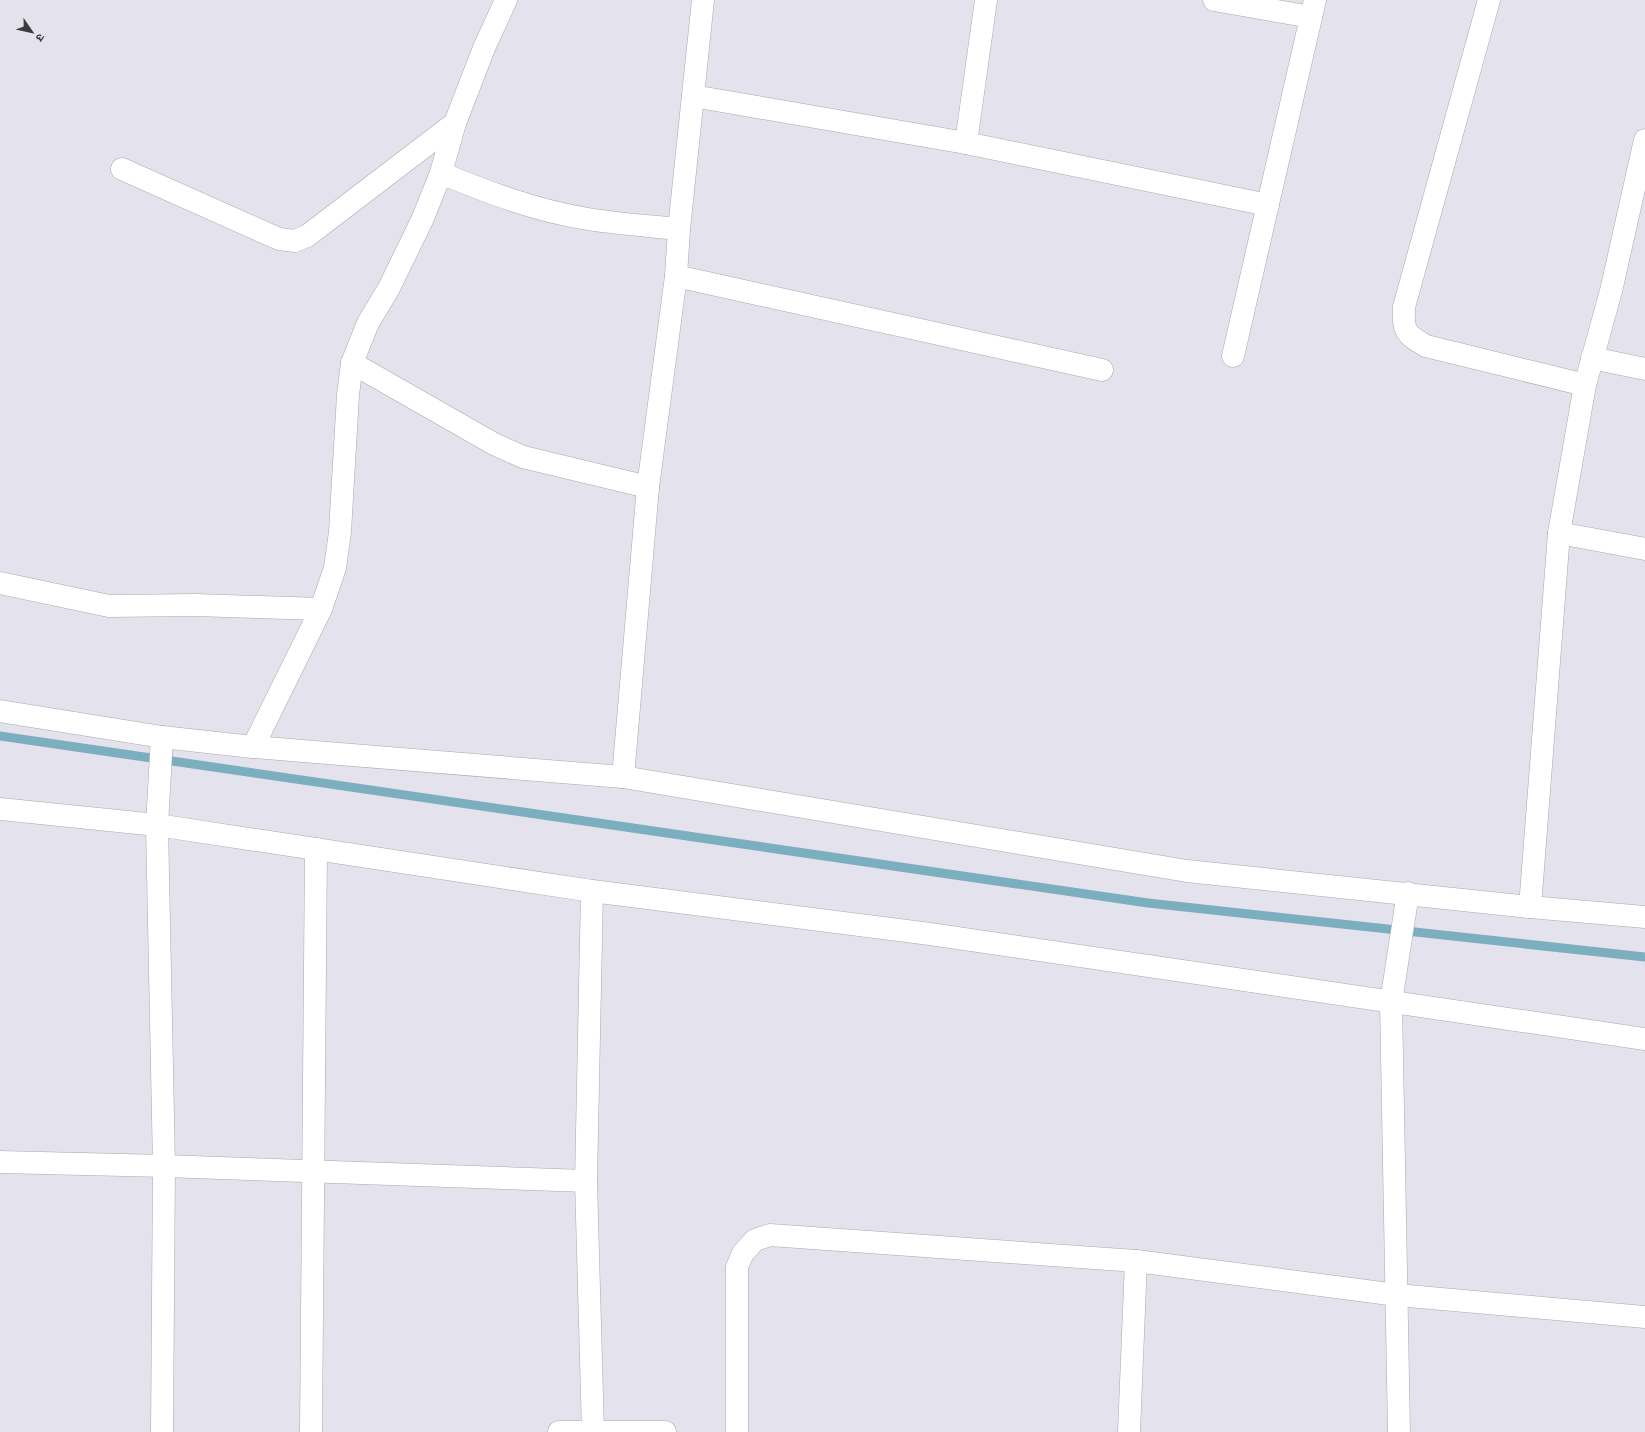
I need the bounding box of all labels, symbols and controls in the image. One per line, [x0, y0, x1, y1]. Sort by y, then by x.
north arrow [12, 12, 52, 52]
text: उ [32, 31, 47, 44]

